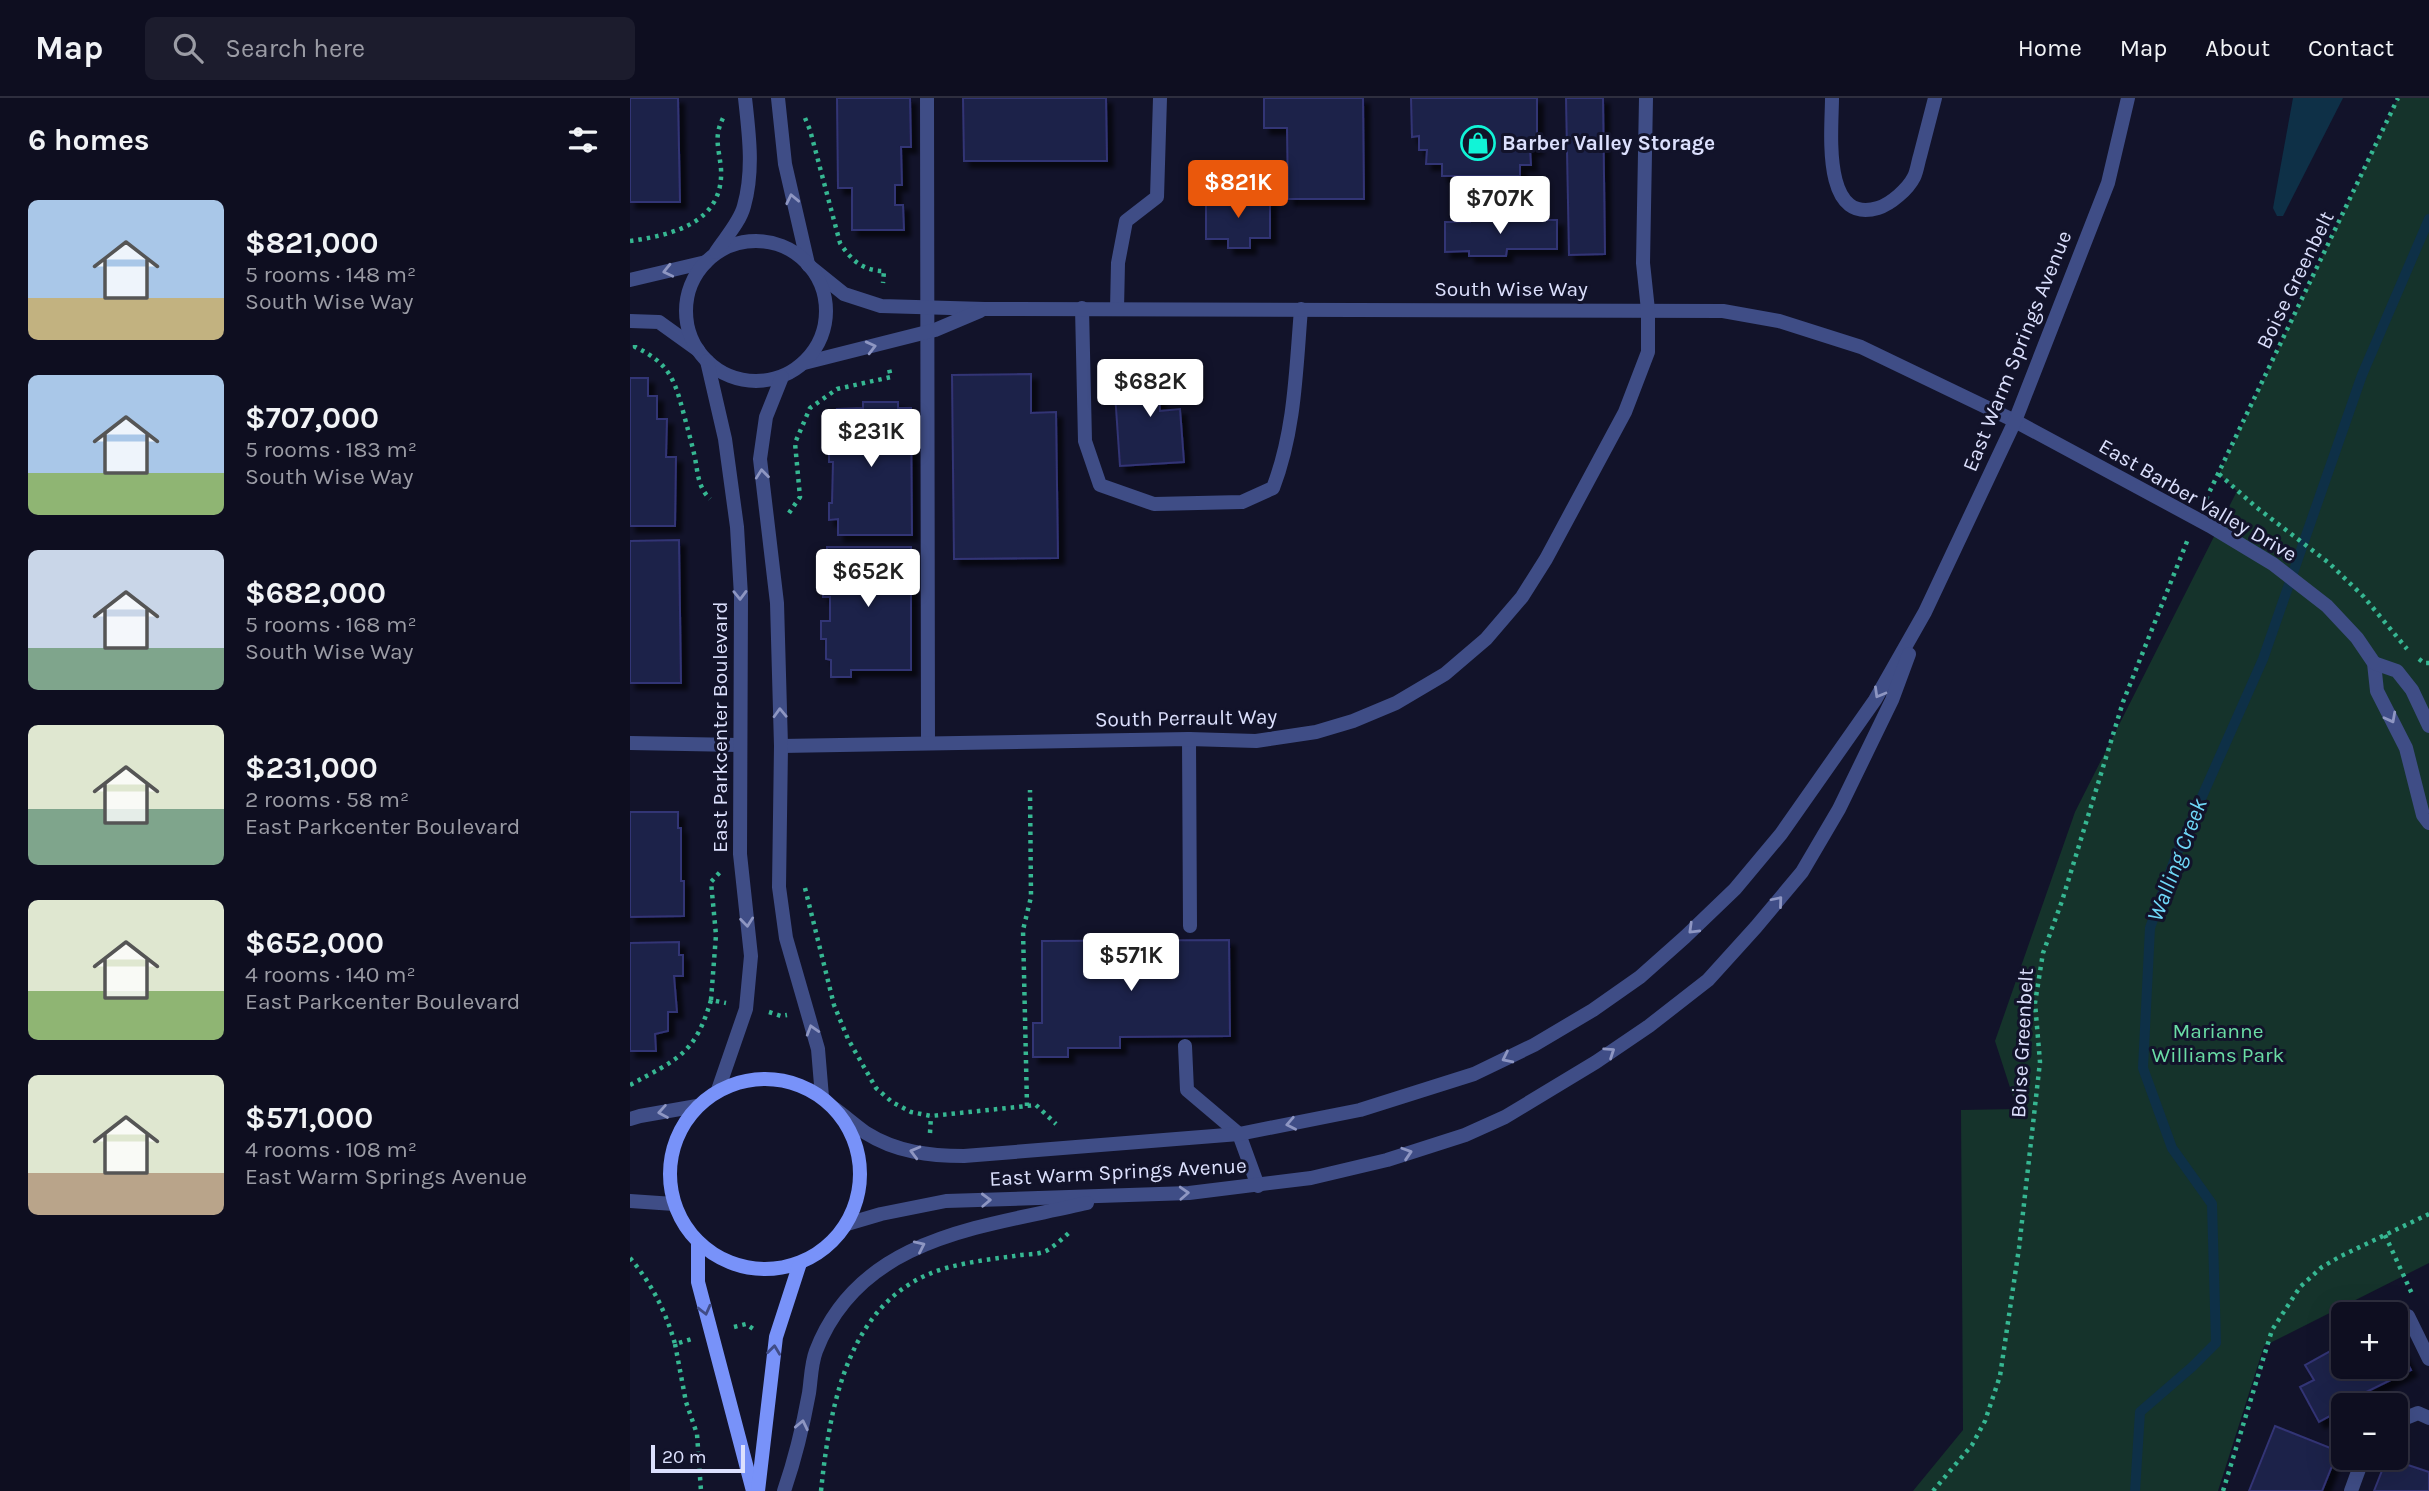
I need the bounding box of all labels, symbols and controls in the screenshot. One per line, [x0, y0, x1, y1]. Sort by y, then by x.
search box [145, 17, 635, 80]
text: Map [35, 29, 103, 67]
icon: search [169, 29, 207, 67]
text: Search here [225, 33, 365, 64]
text: Home [2018, 34, 2082, 62]
text: Map [2120, 34, 2167, 62]
text: About [2205, 34, 2270, 62]
text: Contact [2308, 34, 2394, 62]
icon: filters [564, 121, 602, 159]
text: 6 homes [28, 122, 150, 158]
shop icon: Barber Valley Storage [1459, 124, 1497, 162]
place label: Barber Valley Storage [1502, 131, 1715, 155]
pin: $821K [1189, 160, 1287, 220]
text: $821K [1204, 169, 1272, 196]
pin: $707K [1451, 176, 1549, 236]
text: $707K [1466, 185, 1534, 212]
one-way arrow [786, 193, 800, 205]
street label: Boise Greenbelt [2251, 207, 2339, 353]
text: $821,000 [245, 225, 378, 261]
street label: East Warm Springs Avenue [1958, 227, 2076, 475]
icon: home [84, 228, 168, 312]
text: 5 rooms · 148 m² [245, 261, 416, 288]
one-way arrow [662, 263, 674, 278]
street label: South Wise Way [1434, 277, 1588, 301]
text: South Wise Way [245, 288, 413, 315]
one-way arrow [865, 341, 877, 355]
pin: $682K [1101, 360, 1199, 419]
text: $682K [1113, 368, 1187, 395]
text: $707,000 [245, 400, 379, 436]
icon: home [84, 403, 168, 487]
pin: $231K [822, 410, 920, 469]
text: $231K [837, 418, 905, 445]
street label: East Barber Valley Drive [2095, 434, 2301, 566]
text: 5 rooms · 183 m² [245, 436, 417, 463]
text: South Wise Way [245, 463, 413, 490]
one-way arrow [754, 469, 769, 480]
pin: $652K [819, 550, 917, 609]
text: $652K [832, 558, 904, 585]
text: $682,000 [245, 575, 386, 611]
icon: home [84, 578, 168, 662]
one-way arrow [732, 590, 748, 601]
street label: East Parkcenter Boulevard [708, 601, 732, 853]
text: 5 rooms · 168 m² [245, 611, 417, 638]
text: South Wise Way [245, 638, 413, 665]
one-way arrow [1874, 685, 1887, 698]
street label: South Perrault Way [1095, 704, 1278, 732]
one-way arrow [773, 707, 788, 718]
one-way arrow [2383, 711, 2396, 723]
text: $231,000 [245, 750, 378, 786]
icon: home [84, 753, 168, 837]
text: 2 rooms · 58 m² [245, 786, 409, 813]
water label: Walling Creek [2141, 794, 2213, 925]
text: East Parkcenter Boulevard [245, 813, 520, 840]
one-way arrow [1770, 896, 1782, 909]
one-way arrow [740, 916, 755, 928]
one-way arrow [1688, 920, 1701, 933]
text: $652,000 [245, 925, 384, 961]
icon: home [84, 928, 168, 1012]
pin: $571K [1082, 934, 1180, 993]
text: $571K [1099, 942, 1163, 969]
text: 4 rooms · 140 m² [245, 961, 416, 988]
street label: Boise Greenbelt [2006, 967, 2038, 1119]
text: East Parkcenter Boulevard [245, 988, 520, 1015]
park label: Marianne Williams Park [2152, 1019, 2285, 1067]
one-way arrow [806, 1024, 821, 1036]
one-way arrow [1602, 1048, 1615, 1061]
one-way arrow [1502, 1049, 1514, 1063]
text: $571,000 [245, 1100, 373, 1136]
icon: home [84, 1103, 168, 1187]
one-way arrow [657, 1104, 669, 1119]
one-way arrow [1285, 1116, 1297, 1131]
text: 4 rooms · 108 m² [245, 1136, 417, 1163]
one-way arrow [909, 1146, 921, 1160]
one-way arrow [1401, 1147, 1413, 1162]
street label: East Warm Springs Avenue [989, 1153, 1247, 1191]
text: East Warm Springs Avenue [245, 1163, 527, 1190]
one-way arrow [1179, 1186, 1190, 1201]
one-way arrow [980, 1192, 991, 1207]
one-way arrow [913, 1240, 925, 1254]
map controls [2331, 1302, 2408, 1470]
button: + [2331, 1302, 2408, 1379]
one-way arrow [697, 1303, 712, 1315]
one-way arrow [767, 1344, 782, 1356]
button: − [2331, 1393, 2408, 1470]
one-way arrow [794, 1419, 809, 1431]
scale bar [651, 1442, 746, 1474]
text: 20 m [662, 1446, 707, 1468]

